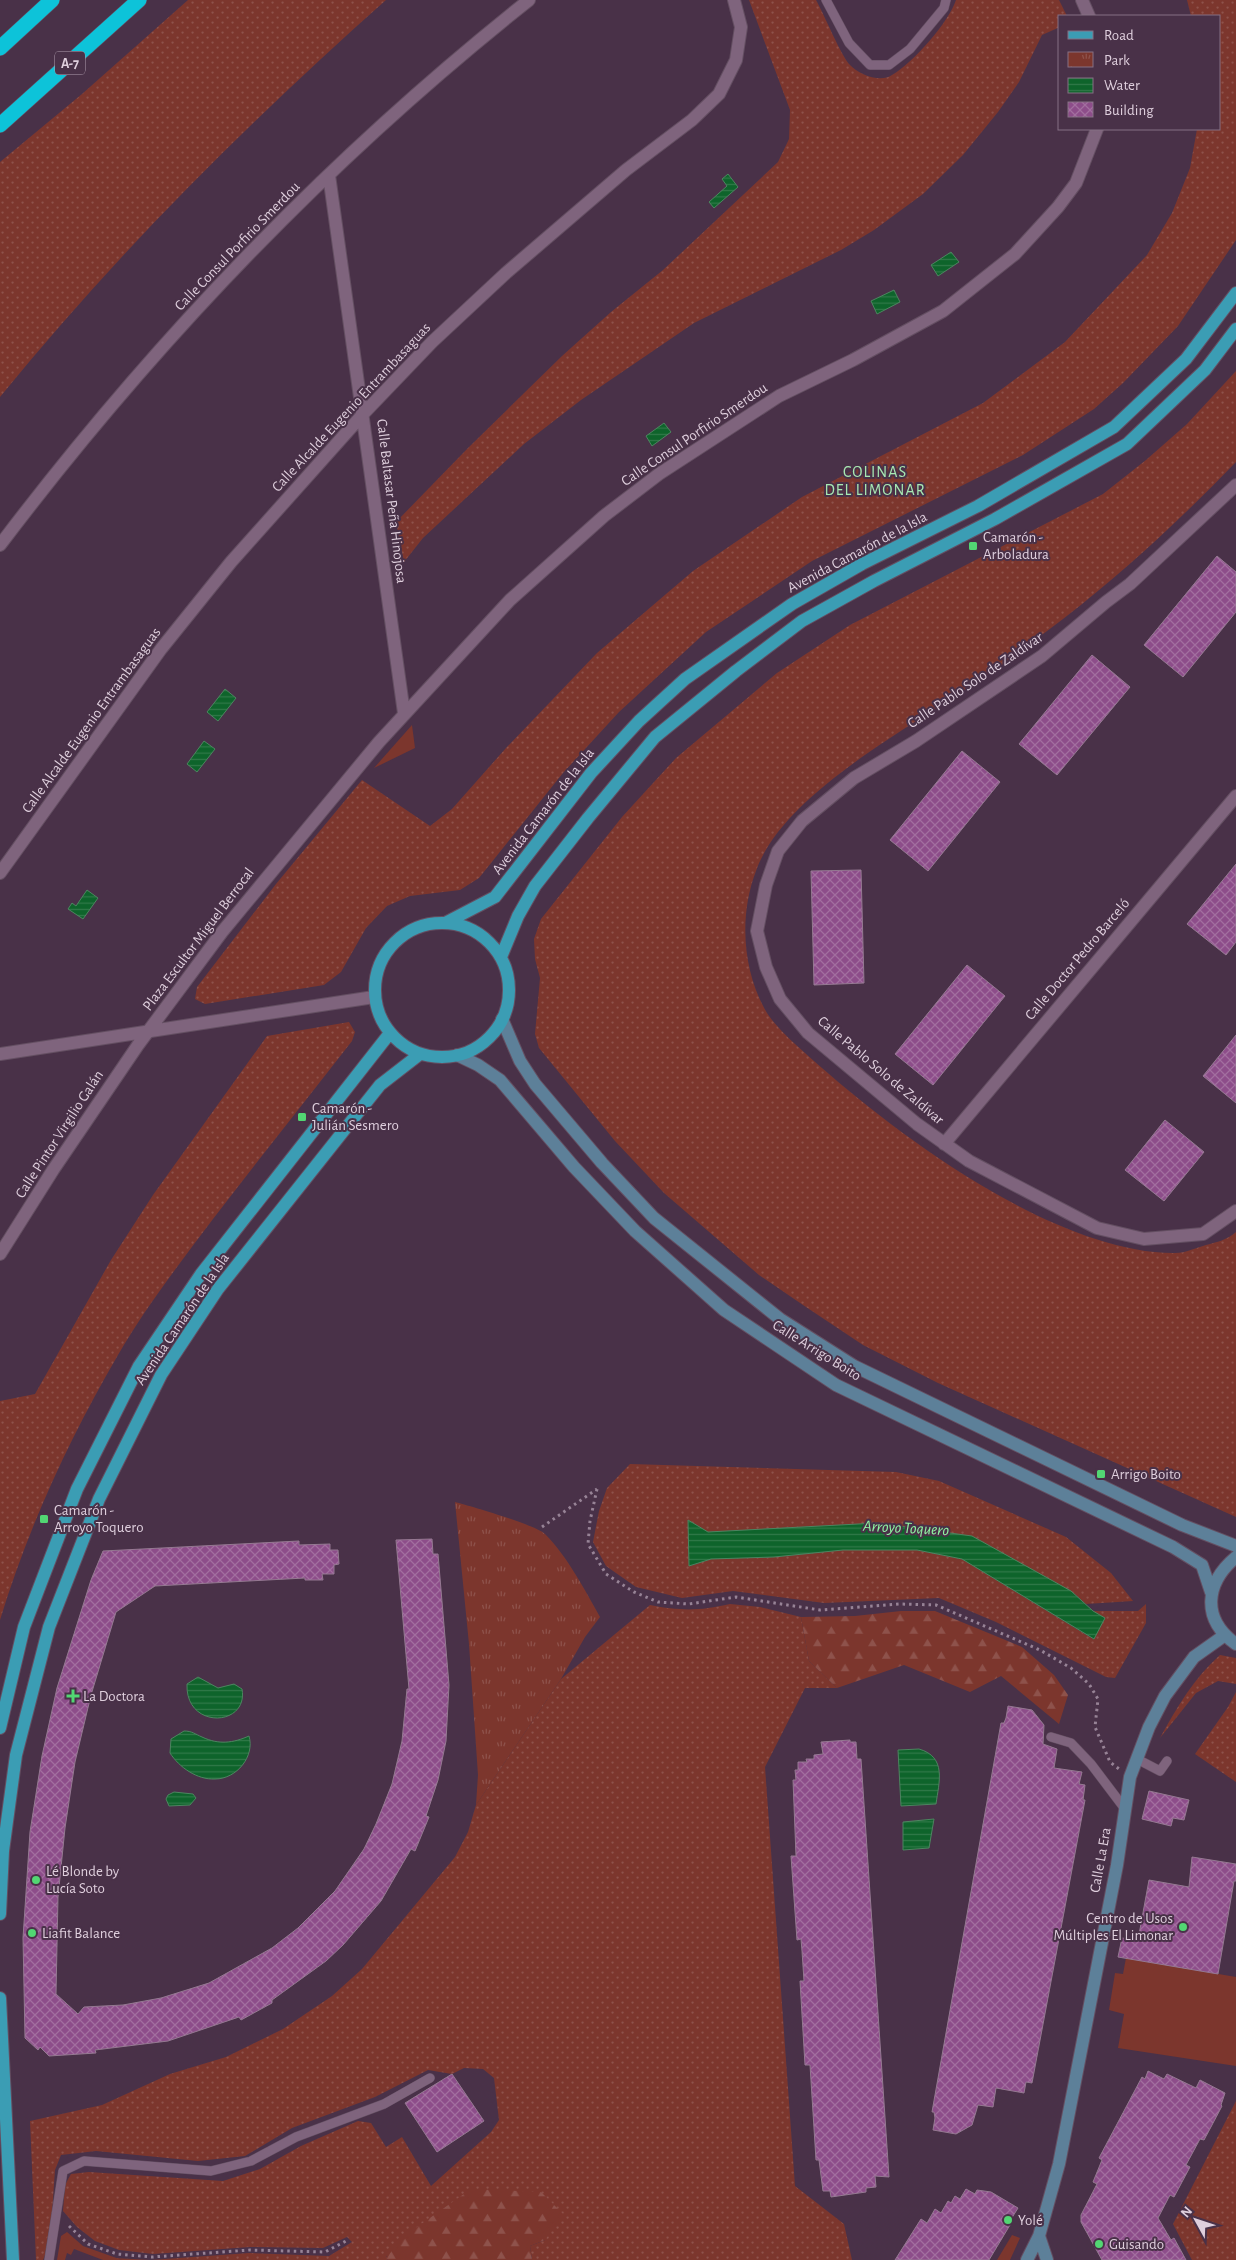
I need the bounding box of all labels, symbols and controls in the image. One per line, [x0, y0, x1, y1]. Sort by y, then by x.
legend [1058, 15, 1221, 130]
text: Road [1104, 28, 1134, 43]
road number: A-7 [55, 52, 85, 74]
text: Park [1104, 53, 1130, 68]
text: Water [1104, 78, 1140, 93]
text: Building [1104, 103, 1154, 118]
street label: Calle Consul Porfirio Smerdou [172, 179, 303, 314]
street label: Calle Alcalde Eugenio Entrambasaguas [269, 320, 434, 495]
street label: Calle Consul Porfirio Smerdou [618, 380, 770, 489]
street label: Calle Baltasar Peña Hinojosa [374, 418, 409, 584]
district label: COLINAS DEL LIMONAR [824, 464, 926, 498]
street label: Avenida Camarón de la Isla [785, 509, 930, 596]
place label: Camarón - Arboladura [983, 530, 1049, 562]
marker: Camarón - Arboladura [967, 540, 979, 552]
street label: Calle Alcalde Eugenio Entrambasaguas [19, 625, 164, 816]
street label: Calle Pablo Solo de Zaldívar [905, 629, 1046, 731]
street label: Avenida Camarón de la Isla [490, 745, 597, 877]
street label: Plaza Escultor Miguel Berrocal [140, 865, 257, 1014]
street label: Calle Doctor Pedro Barceló [1022, 896, 1132, 1023]
street label: Calle Pablo Solo de Zaldívar [815, 1013, 947, 1128]
street label: Calle Pintor Virgilio Galán [13, 1068, 106, 1201]
place label: Camarón - Julián Sesmero [312, 1101, 399, 1133]
marker: Camarón - Julián Sesmero [296, 1111, 308, 1123]
street label: Avenida Camarón de la Isla [133, 1250, 232, 1388]
street label: Calle Arrigo Boito [770, 1317, 864, 1384]
place label: Arrigo Boito [1111, 1467, 1181, 1482]
marker: Arrigo Boito [1095, 1468, 1107, 1480]
place label: Camarón - Arroyo Toquero [54, 1503, 144, 1535]
marker: Camarón - Arroyo Toquero [38, 1513, 50, 1525]
water label: Arroyo Toquero [861, 1518, 950, 1539]
place label: La Doctora [83, 1689, 145, 1704]
marker: La Doctora [67, 1690, 79, 1702]
street label: Calle La Era [1087, 1826, 1114, 1894]
place label: Lé Blonde by Lucía Soto [46, 1864, 120, 1896]
marker: Lé Blonde by Lucía Soto [30, 1874, 42, 1886]
place label: Centro de Usos Múltiples El Limonar [1054, 1911, 1173, 1943]
marker: Centro de Usos Múltiples El Limonar [1177, 1921, 1189, 1933]
place label: Liafit Balance [42, 1926, 120, 1941]
marker: Liafit Balance [26, 1927, 38, 1939]
north arrow [1171, 2195, 1221, 2245]
text: N [1178, 2204, 1195, 2221]
place label: Yolé [1018, 2213, 1043, 2228]
marker: Yolé [1002, 2214, 1014, 2226]
place label: Guisando [1109, 2237, 1164, 2252]
marker: Guisando [1093, 2238, 1105, 2250]

